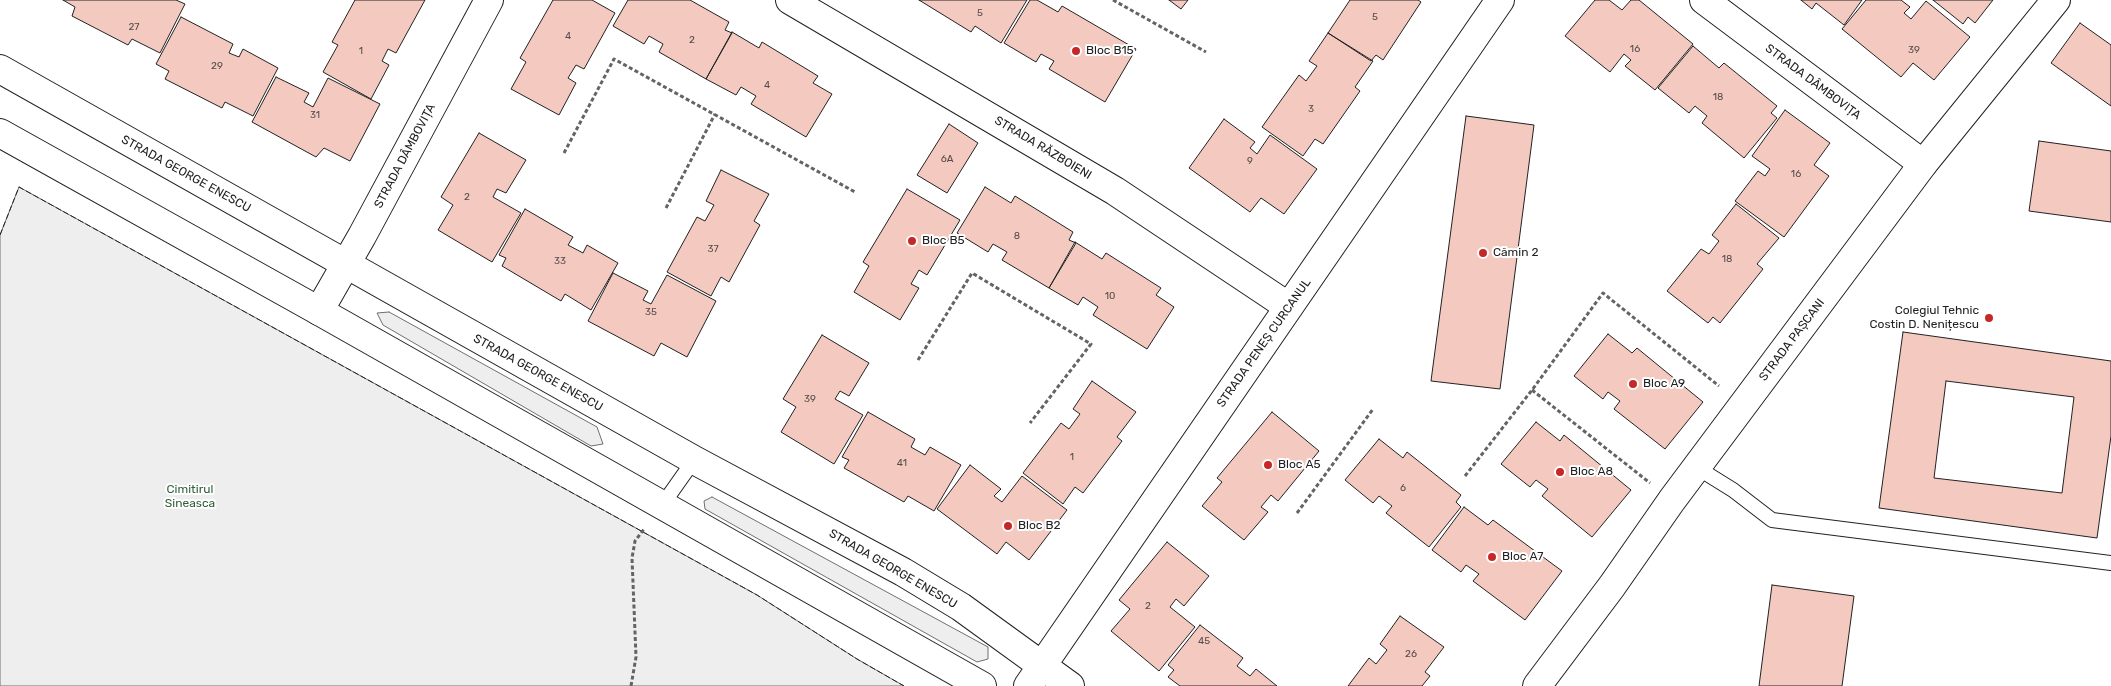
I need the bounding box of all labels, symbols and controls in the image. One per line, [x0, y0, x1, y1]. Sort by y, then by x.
house number: 5 [977, 7, 983, 19]
house number: 5 [1372, 11, 1378, 23]
house number: 27 [129, 21, 139, 33]
house number: 4 [565, 30, 571, 42]
house number: 2 [689, 34, 695, 46]
street label: STRADA DÂMBOVIȚA [1762, 41, 1864, 123]
house number: 16 [1630, 43, 1640, 55]
place label: Bloc B15 [1086, 44, 1134, 58]
house number: 39 [1908, 44, 1920, 56]
house number: 1 [359, 45, 363, 57]
marker: Bloc B15 [1070, 45, 1082, 57]
house number: 29 [211, 60, 223, 72]
house number: 4 [764, 79, 770, 91]
house number: 18 [1713, 91, 1723, 103]
street label: STRADA DÂMBOVIȚA [371, 101, 439, 211]
house number: 3 [1308, 103, 1314, 115]
house number: 31 [310, 109, 320, 121]
street label: STRADA RĂZBOIENI [992, 113, 1094, 183]
street label: STRADA GEORGE ENESCU [119, 132, 253, 216]
house number: 6A [941, 153, 953, 165]
house number: 9 [1247, 155, 1253, 167]
house number: 16 [1791, 168, 1801, 180]
house number: 2 [464, 191, 470, 203]
house number: 8 [1014, 230, 1020, 242]
place label: Bloc B5 [922, 234, 965, 248]
marker: Bloc B5 [906, 235, 918, 247]
house number: 37 [707, 243, 719, 255]
place label: Cămin 2 [1493, 246, 1538, 260]
marker: Cămin 2 [1477, 247, 1489, 259]
house number: 18 [1722, 253, 1732, 265]
house number: 33 [554, 255, 566, 267]
street label: STRADA PENEȘ CURCANUL [1214, 276, 1314, 410]
house number: 10 [1105, 290, 1115, 302]
street label: STRADA PAȘCANI [1756, 296, 1828, 384]
place label: Colegiul Tehnic Costin D. Nenițescu [1870, 304, 1979, 332]
house number: 35 [645, 306, 657, 318]
marker: Colegiul Tehnic Costin D. Nenițescu [1983, 312, 1995, 324]
street label: STRADA GEORGE ENESCU [471, 331, 605, 415]
place label: Bloc A9 [1643, 377, 1685, 391]
marker: Bloc A9 [1627, 378, 1639, 390]
house number: 39 [804, 393, 816, 405]
house number: 1 [1070, 451, 1074, 463]
house number: 41 [897, 457, 907, 469]
place label: Bloc A5 [1278, 458, 1321, 472]
marker: Bloc A5 [1262, 459, 1274, 471]
place label: Bloc A8 [1570, 465, 1613, 479]
marker: Bloc A8 [1554, 466, 1566, 478]
house number: 6 [1400, 482, 1406, 494]
park label: Cimitirul Sineasca [165, 483, 215, 511]
place label: Bloc B2 [1018, 519, 1060, 533]
marker: Bloc B2 [1002, 520, 1014, 532]
street label: STRADA GEORGE ENESCU [826, 526, 960, 612]
place label: Bloc A7 [1502, 550, 1543, 564]
marker: Bloc A7 [1486, 551, 1498, 563]
house number: 2 [1145, 600, 1151, 612]
house number: 45 [1198, 635, 1210, 647]
house number: 26 [1405, 648, 1417, 660]

